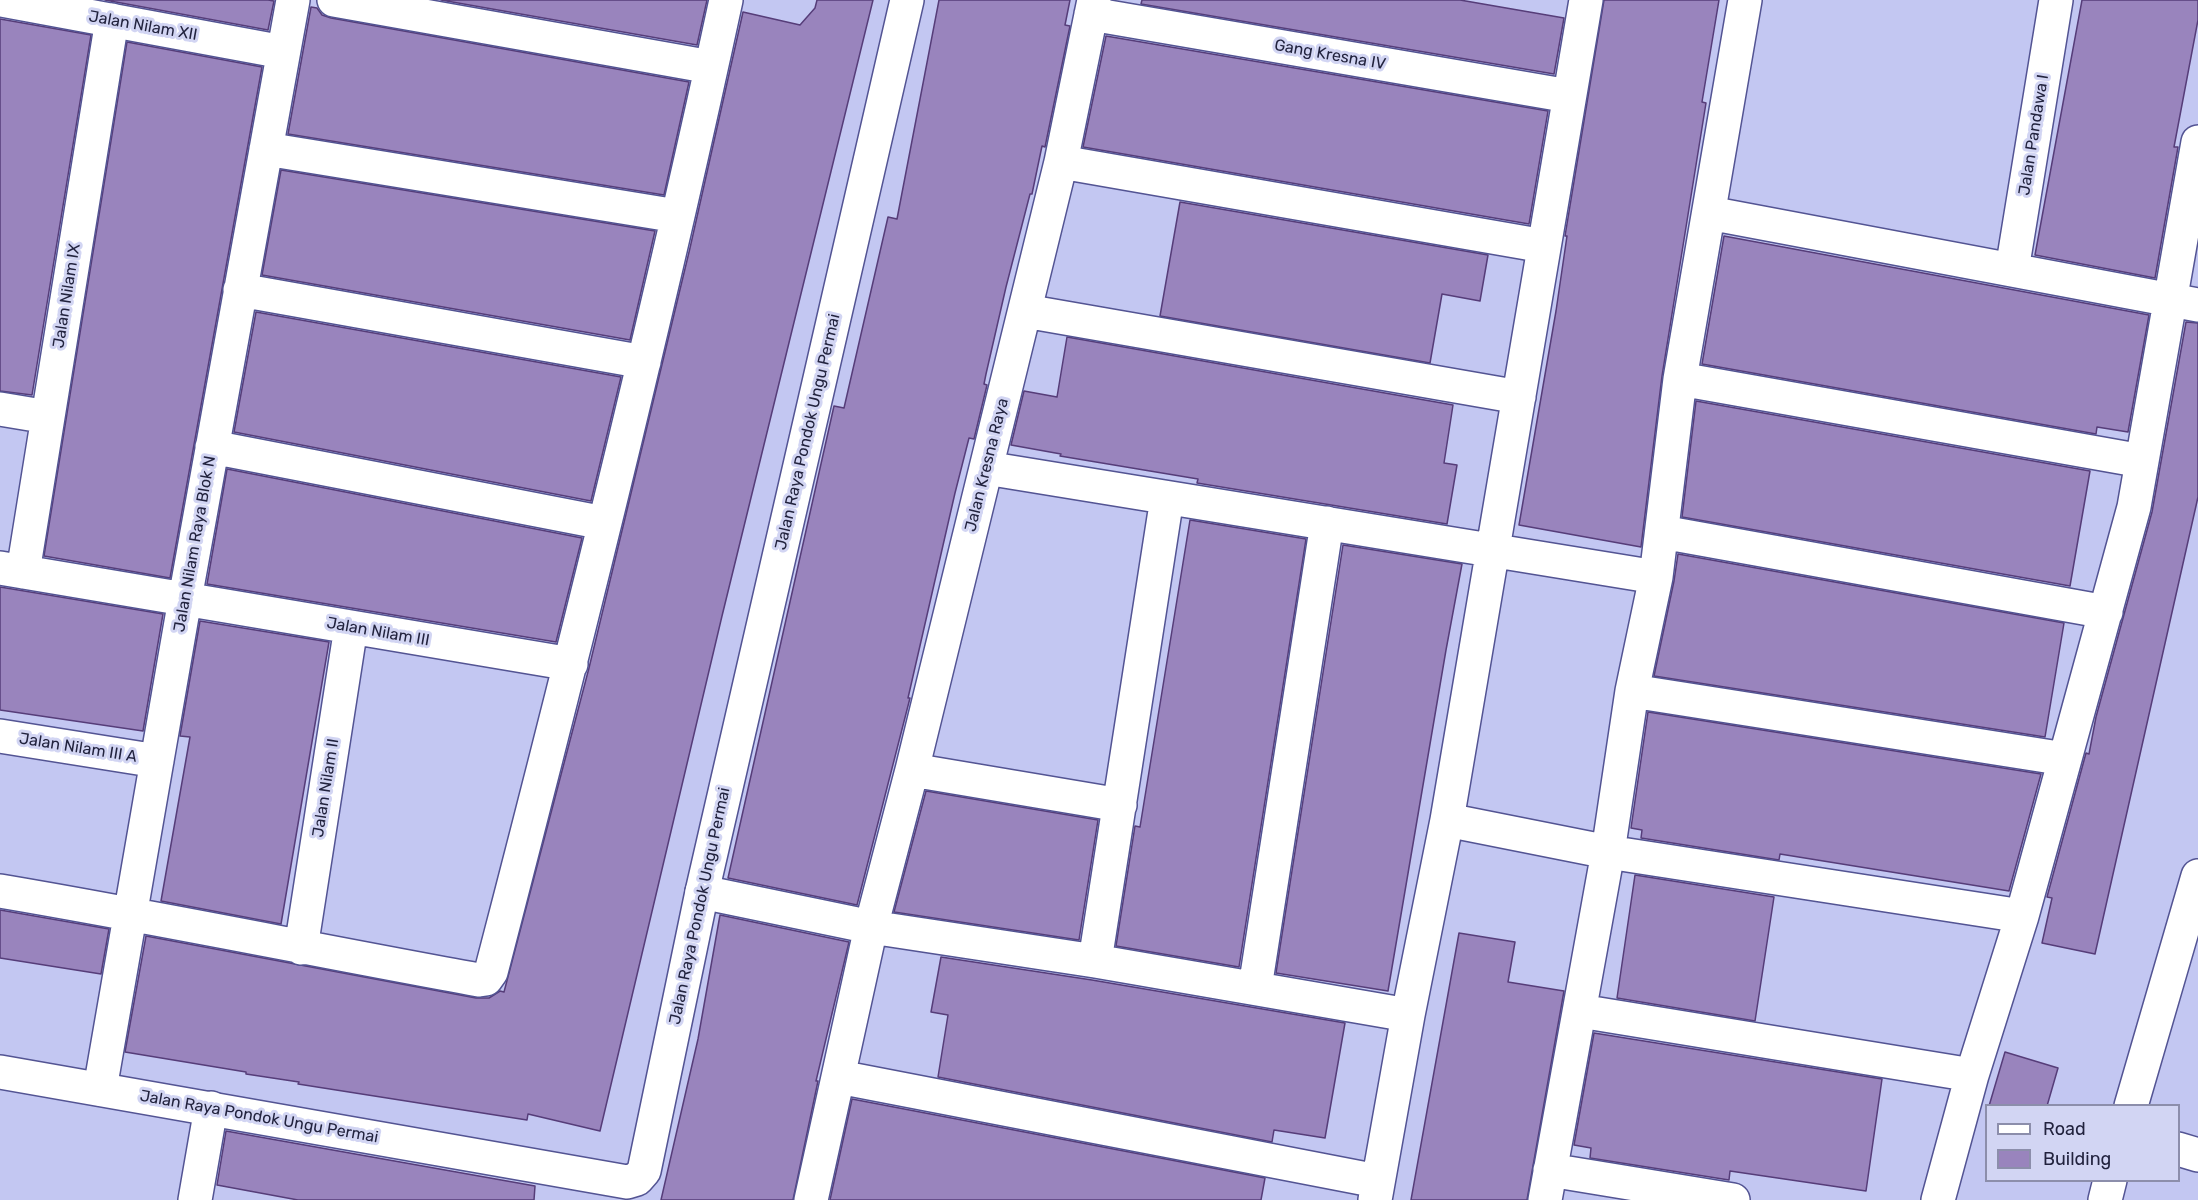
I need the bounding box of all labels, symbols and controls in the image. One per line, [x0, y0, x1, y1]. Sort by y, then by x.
street label: Jalan Nilam XII [87, 7, 199, 45]
street label: Gang Kresna IV [1273, 36, 1387, 74]
street label: Jalan Pandawa I [2015, 73, 2053, 197]
street label: Jalan Nilam IX [49, 242, 85, 350]
street label: Jalan Raya Pondok Ungu Permai [771, 312, 845, 552]
street label: Jalan Kresna Raya [961, 396, 1013, 534]
street label: Jalan Nilam Raya Blok N [170, 454, 220, 634]
street label: Jalan Nilam III [325, 613, 431, 651]
street label: Jalan Nilam III A [18, 729, 138, 767]
street label: Jalan Nilam II [309, 737, 343, 839]
street label: Jalan Raya Pondok Ungu Permai [665, 786, 735, 1026]
street label: Jalan Raya Pondok Ungu Permai [138, 1087, 380, 1147]
legend [1985, 1104, 2180, 1182]
text: Road [2043, 1118, 2086, 1140]
text: Building [2043, 1148, 2111, 1170]

